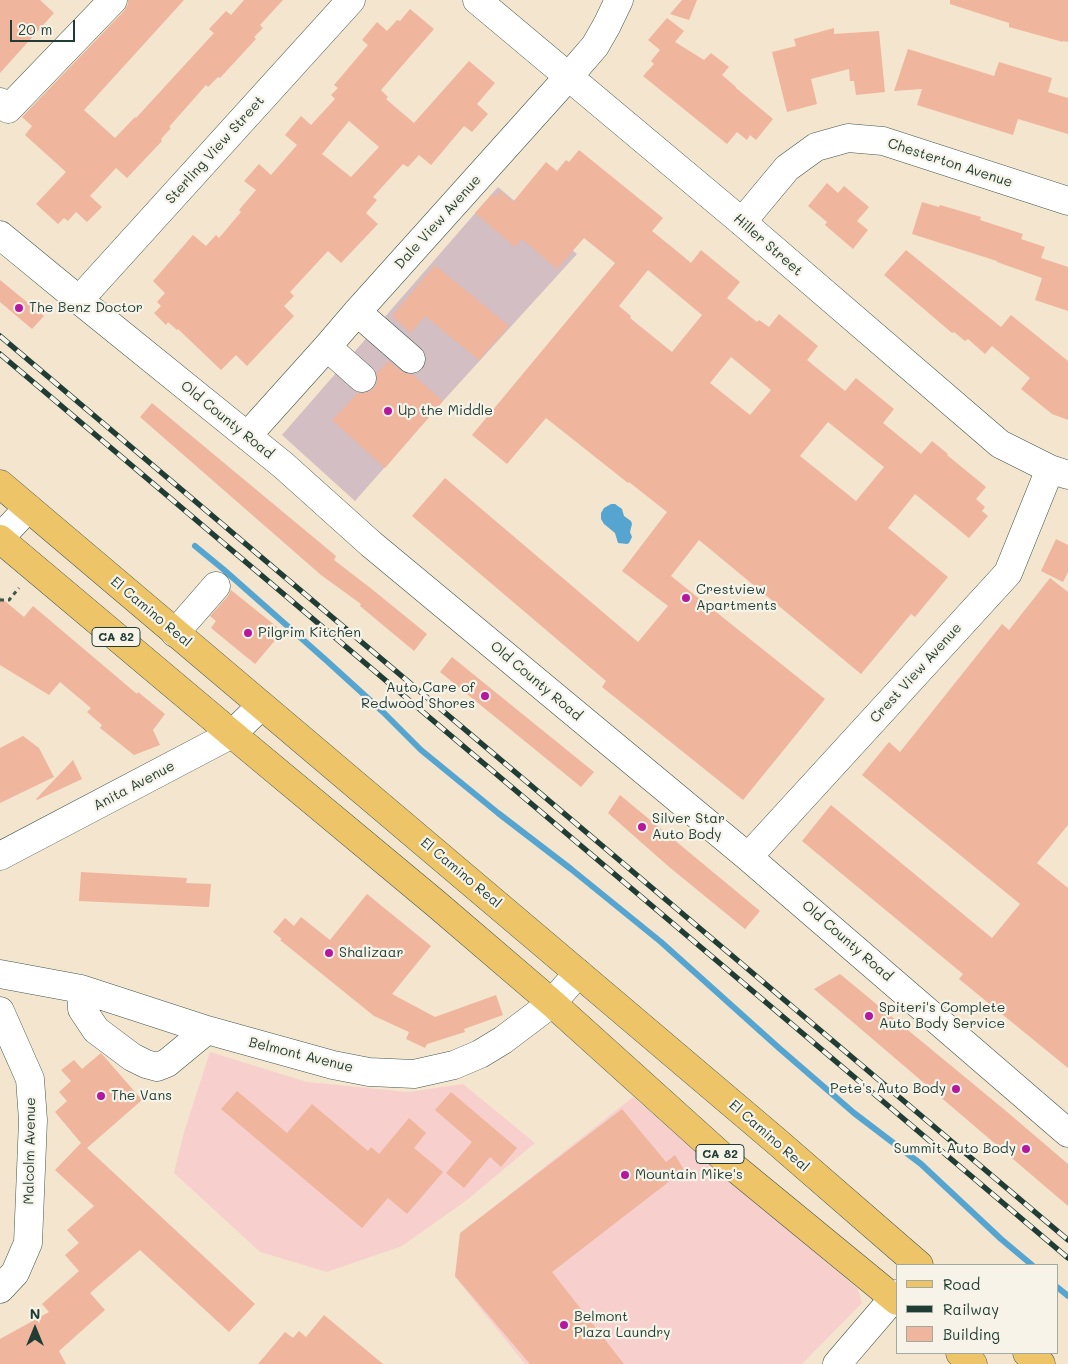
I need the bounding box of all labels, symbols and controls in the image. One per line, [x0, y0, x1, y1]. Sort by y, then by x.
scale bar [12, 10, 78, 42]
text: 20 m [18, 19, 52, 39]
street label: Sterling View Street [162, 92, 268, 208]
street label: Chesterton Avenue [885, 135, 1015, 191]
street label: Dale View Avenue [391, 172, 485, 272]
street label: Hiller Street [730, 210, 806, 280]
place label: The Benz Doctor [29, 300, 143, 316]
marker: The Benz Doctor [13, 302, 25, 314]
street label: Old County Road [177, 377, 277, 463]
place label: Up the Middle [398, 403, 493, 419]
marker: Up the Middle [382, 405, 394, 417]
street label: El Camino Real [107, 573, 195, 651]
place label: Crestview Apartments [696, 582, 777, 614]
marker: Crestview Apartments [680, 592, 692, 604]
street label: Crest View Avenue [867, 619, 965, 727]
place label: Pilgrim Kitchen [258, 625, 361, 641]
marker: Pilgrim Kitchen [242, 627, 254, 639]
road number: CA 82 [92, 628, 140, 646]
street label: Old County Road [487, 638, 585, 724]
place label: Auto Care of Redwood Shores [361, 680, 475, 712]
marker: Auto Care of Redwood Shores [479, 690, 491, 702]
street label: Anita Avenue [91, 758, 177, 814]
place label: Silver Star Auto Body [652, 811, 725, 844]
marker: Silver Star Auto Body [636, 821, 648, 833]
street label: El Camino Real [417, 834, 505, 912]
street label: Old County Road [798, 897, 896, 985]
place label: Shalizaar [339, 945, 404, 961]
marker: Shalizaar [323, 947, 335, 959]
place label: Spiteri's Complete Auto Body Service [879, 1000, 1005, 1032]
marker: Spiteri's Complete Auto Body Service [863, 1010, 875, 1022]
street label: Belmont Avenue [247, 1034, 355, 1076]
place label: Pete's Auto Body [830, 1081, 946, 1097]
marker: Pete's Auto Body [950, 1083, 962, 1095]
place label: The Vans [111, 1088, 172, 1104]
marker: The Vans [95, 1090, 107, 1102]
street label: Malcolm Avenue [21, 1097, 39, 1205]
street label: El Camino Real [726, 1097, 812, 1175]
place label: Summit Auto Body [894, 1141, 1016, 1157]
marker: Summit Auto Body [1020, 1143, 1032, 1155]
road number: CA 82 [696, 1144, 744, 1164]
place label: Mountain Mike's [635, 1167, 743, 1183]
marker: Mountain Mike's [619, 1169, 631, 1181]
legend [896, 1264, 1058, 1354]
text: Road [943, 1274, 980, 1294]
text: Railway [943, 1299, 999, 1319]
north arrow [10, 1304, 60, 1354]
text: N [30, 1304, 40, 1323]
place label: Belmont Plaza Laundry [574, 1309, 670, 1341]
marker: Belmont Plaza Laundry [558, 1319, 570, 1331]
text: Building [943, 1324, 1000, 1344]

